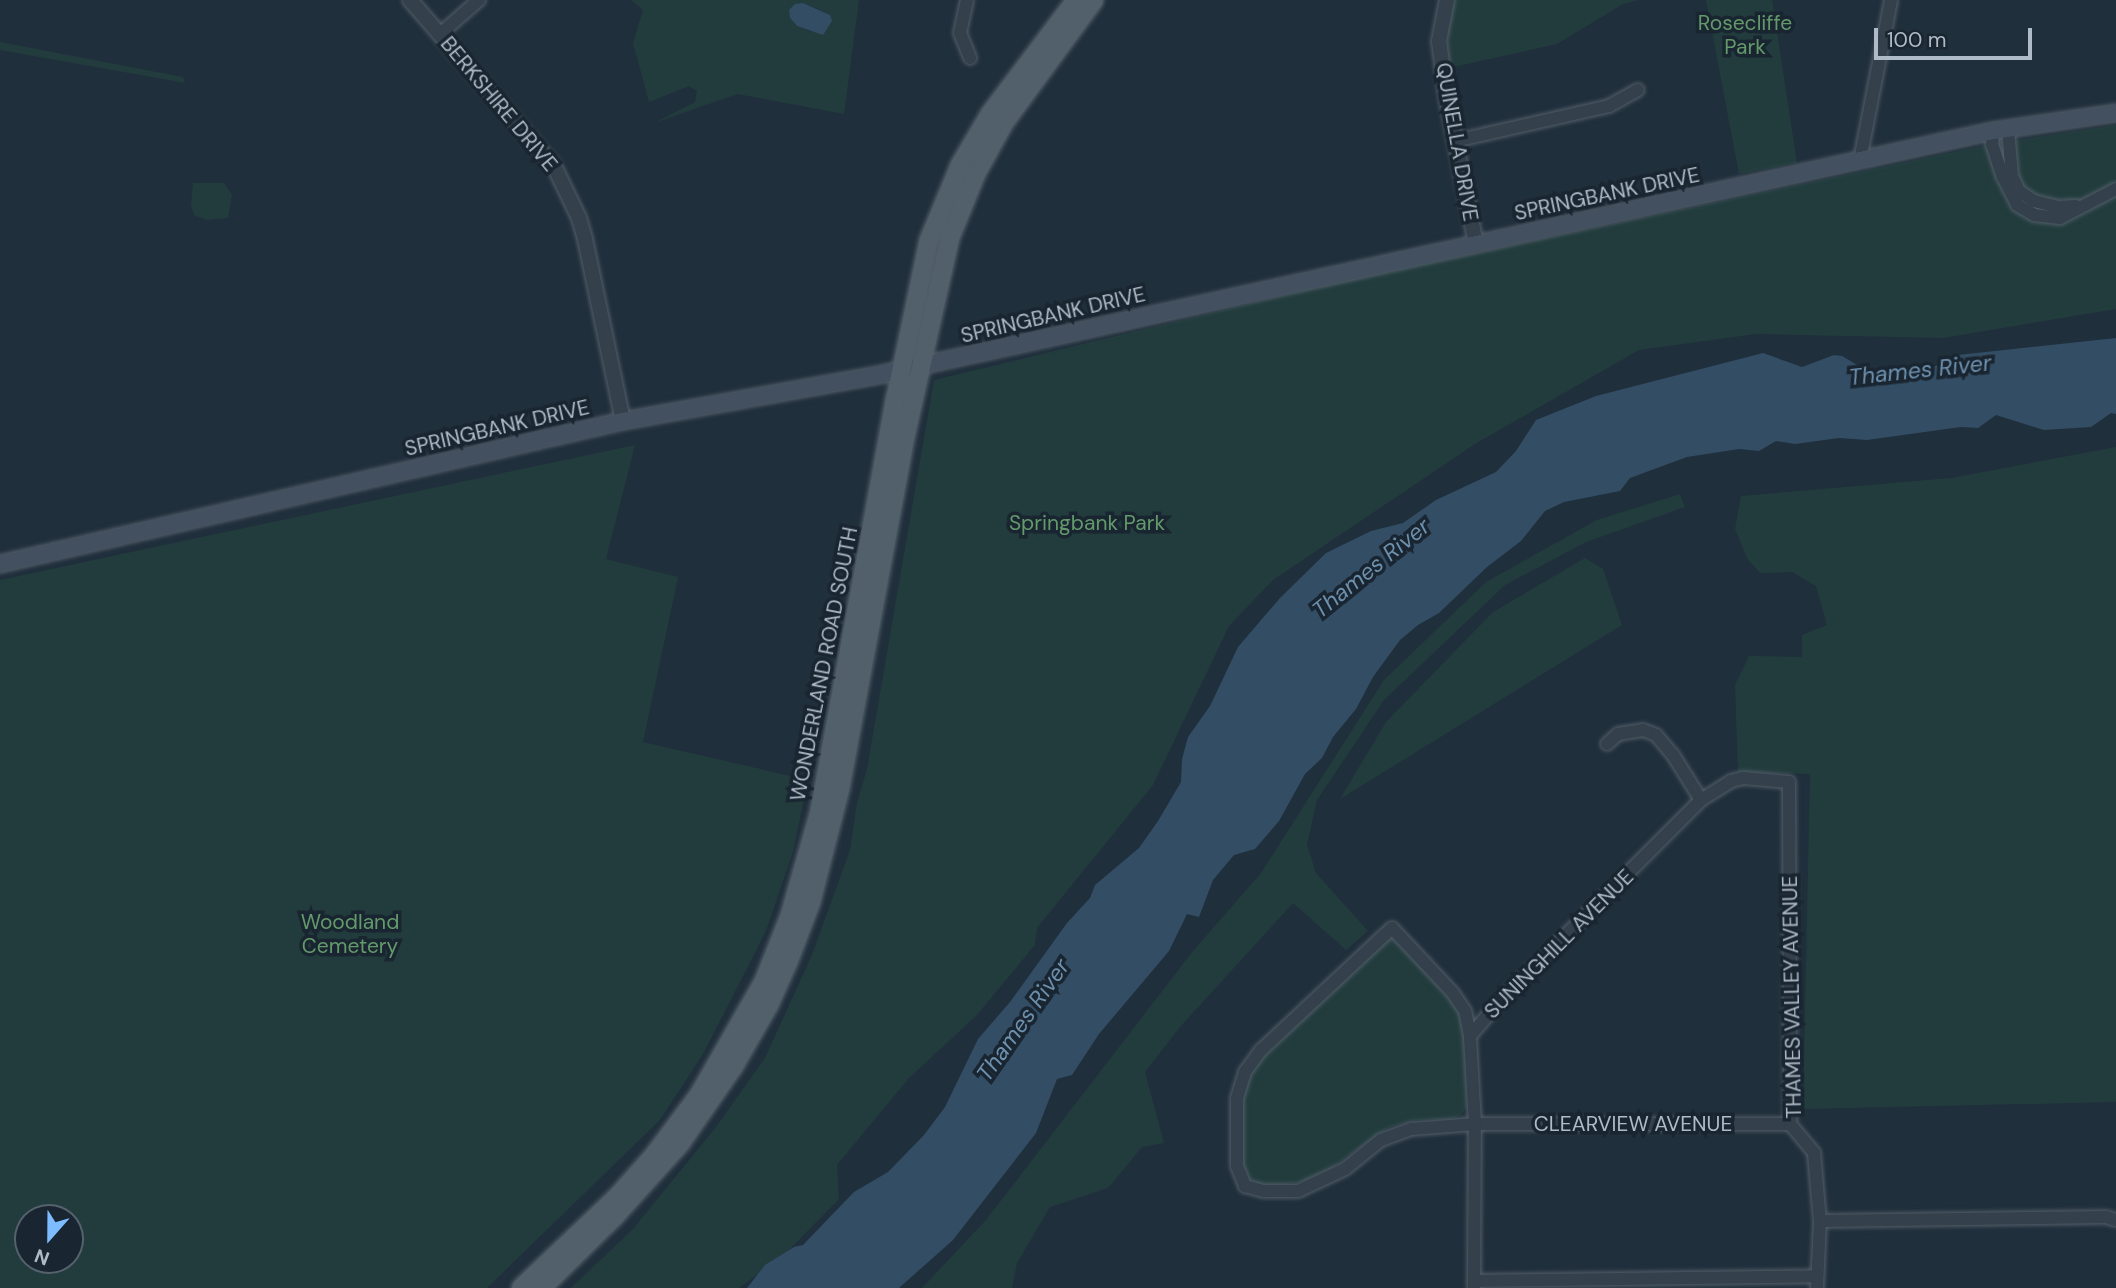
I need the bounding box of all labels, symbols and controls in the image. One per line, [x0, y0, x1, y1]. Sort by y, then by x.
park label: Rosecliffe Park [1698, 10, 1792, 60]
scale bar [1878, 14, 2036, 58]
text: 100 m [1887, 26, 1947, 54]
street label: BERKSHIRE DRIVE [435, 31, 563, 177]
street label: QUINELLA DRIVE [1431, 61, 1483, 223]
street label: SPRINGBANK DRIVE [1512, 162, 1702, 226]
street label: SPRINGBANK DRIVE [958, 282, 1148, 348]
water label: Thames River [1847, 349, 1993, 391]
street label: SPRINGBANK DRIVE [402, 395, 592, 461]
park label: Springbank Park [1009, 510, 1165, 536]
water label: Thames River [1307, 512, 1435, 624]
street label: WONDERLAND ROAD SOUTH [785, 525, 863, 803]
street label: SUNINGHILL AVENUE [1479, 864, 1639, 1024]
street label: THAMES VALLEY AVENUE [1777, 875, 1807, 1119]
park label: Woodland Cemetery [301, 909, 399, 959]
water label: Thames River [971, 953, 1075, 1087]
street label: CLEARVIEW AVENUE [1534, 1111, 1732, 1137]
north arrow [14, 1204, 84, 1274]
text: N [31, 1243, 53, 1271]

